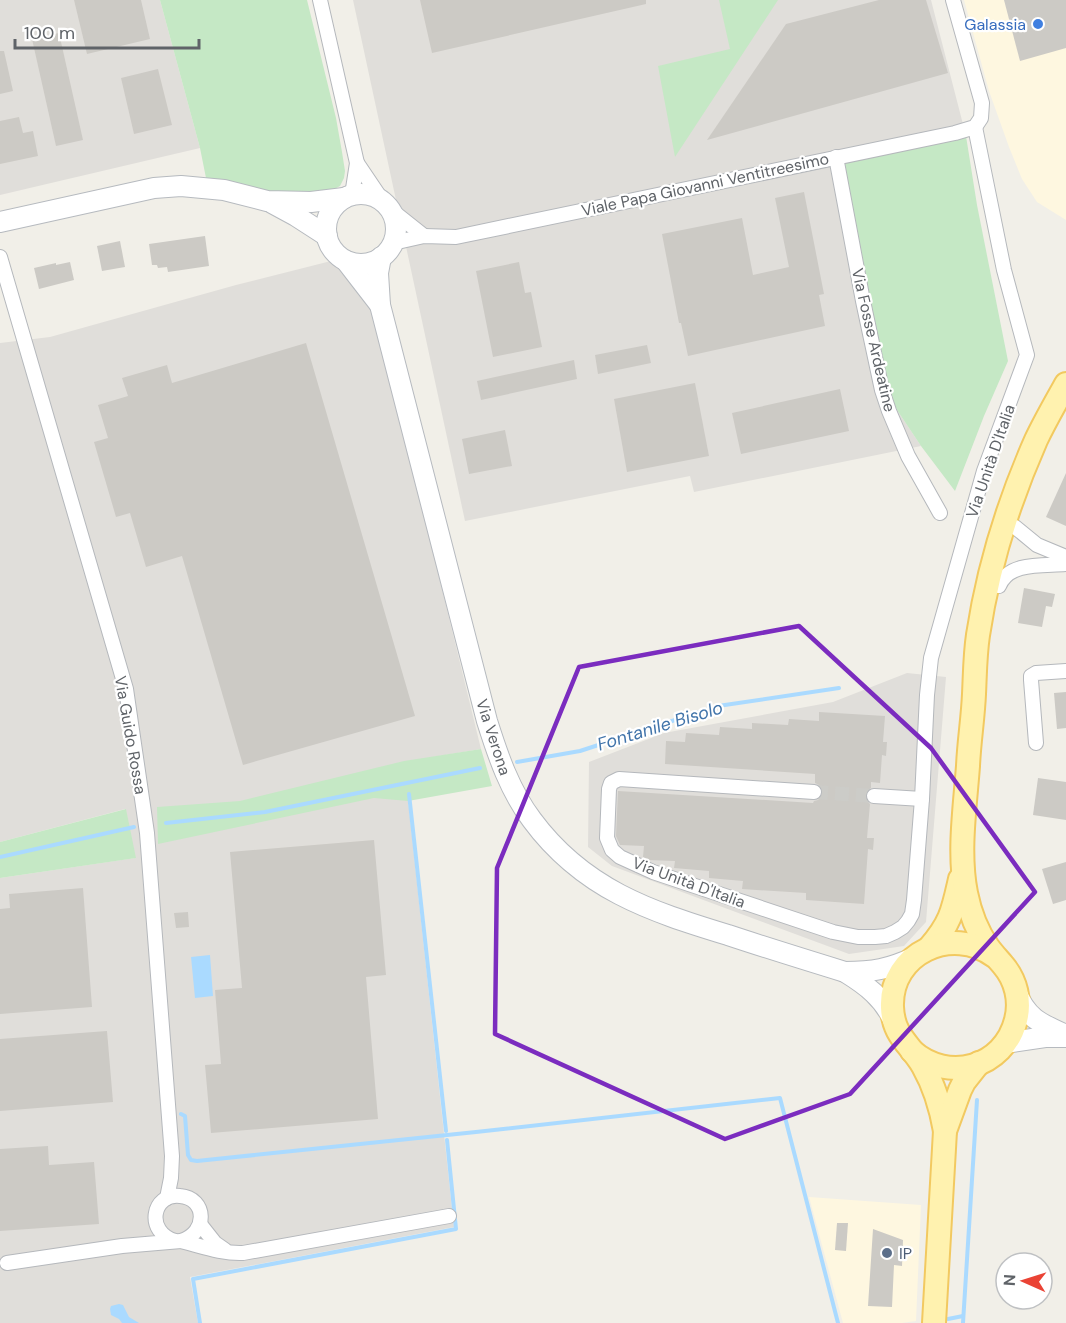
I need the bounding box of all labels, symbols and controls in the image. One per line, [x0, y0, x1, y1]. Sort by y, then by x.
scale bar [15, 12, 200, 50]
place label: Galassia [964, 14, 1026, 35]
marker: Galassia [1031, 17, 1045, 31]
text: 100 m [24, 21, 75, 45]
street label: Viale Papa Giovanni Ventitreesimo [579, 148, 831, 221]
street label: Via Fosse Ardeatine [847, 266, 900, 414]
street label: Via Unità D'Italia [961, 402, 1020, 521]
street label: Via Guido Rossa [110, 674, 151, 796]
water label: Fontanile Bisolo [594, 695, 726, 757]
street label: Via Verona [471, 696, 516, 778]
street label: Via Unità D'Italia [630, 852, 748, 913]
place label: IP [899, 1243, 912, 1264]
marker: IP [880, 1246, 894, 1260]
north arrow [994, 1251, 1054, 1311]
text: N [999, 1274, 1020, 1287]

